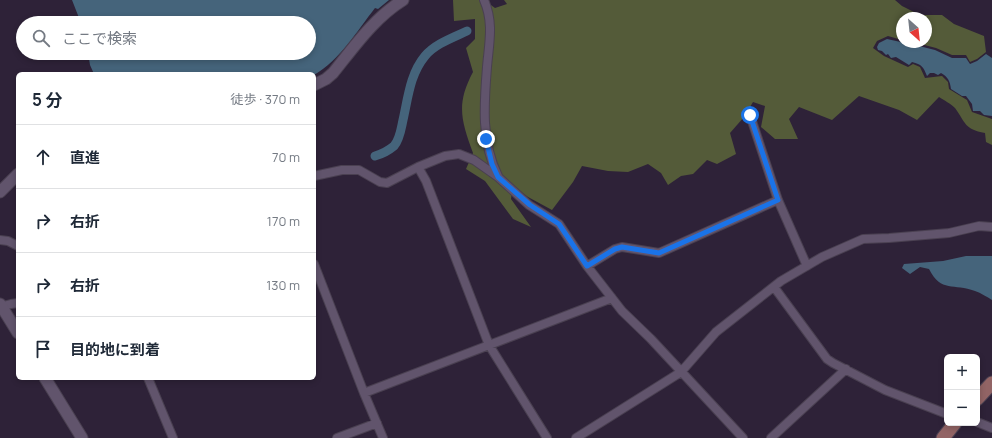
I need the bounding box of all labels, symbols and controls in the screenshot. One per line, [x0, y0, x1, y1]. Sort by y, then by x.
north arrow [896, 12, 932, 48]
search box [16, 16, 316, 60]
icon: search [30, 27, 52, 49]
text: ここで検索 [62, 28, 137, 49]
text: 5 分 [32, 88, 62, 111]
text: 徒歩 · 370 m [231, 90, 300, 108]
route start [741, 106, 759, 124]
route end [477, 130, 495, 148]
icon: ahead [32, 146, 54, 168]
text: 直進 [70, 147, 100, 168]
text: 70 m [272, 148, 300, 166]
icon: right [32, 210, 54, 232]
text: 右折 [70, 211, 100, 232]
text: 170 m [267, 212, 300, 230]
icon: right [32, 274, 54, 296]
text: 右折 [70, 275, 100, 296]
text: 130 m [266, 276, 300, 294]
icon: arrive [32, 338, 54, 360]
text: 目的地に到着 [70, 339, 160, 360]
map controls [944, 354, 980, 426]
button: + [944, 354, 980, 390]
button: − [944, 390, 980, 426]

